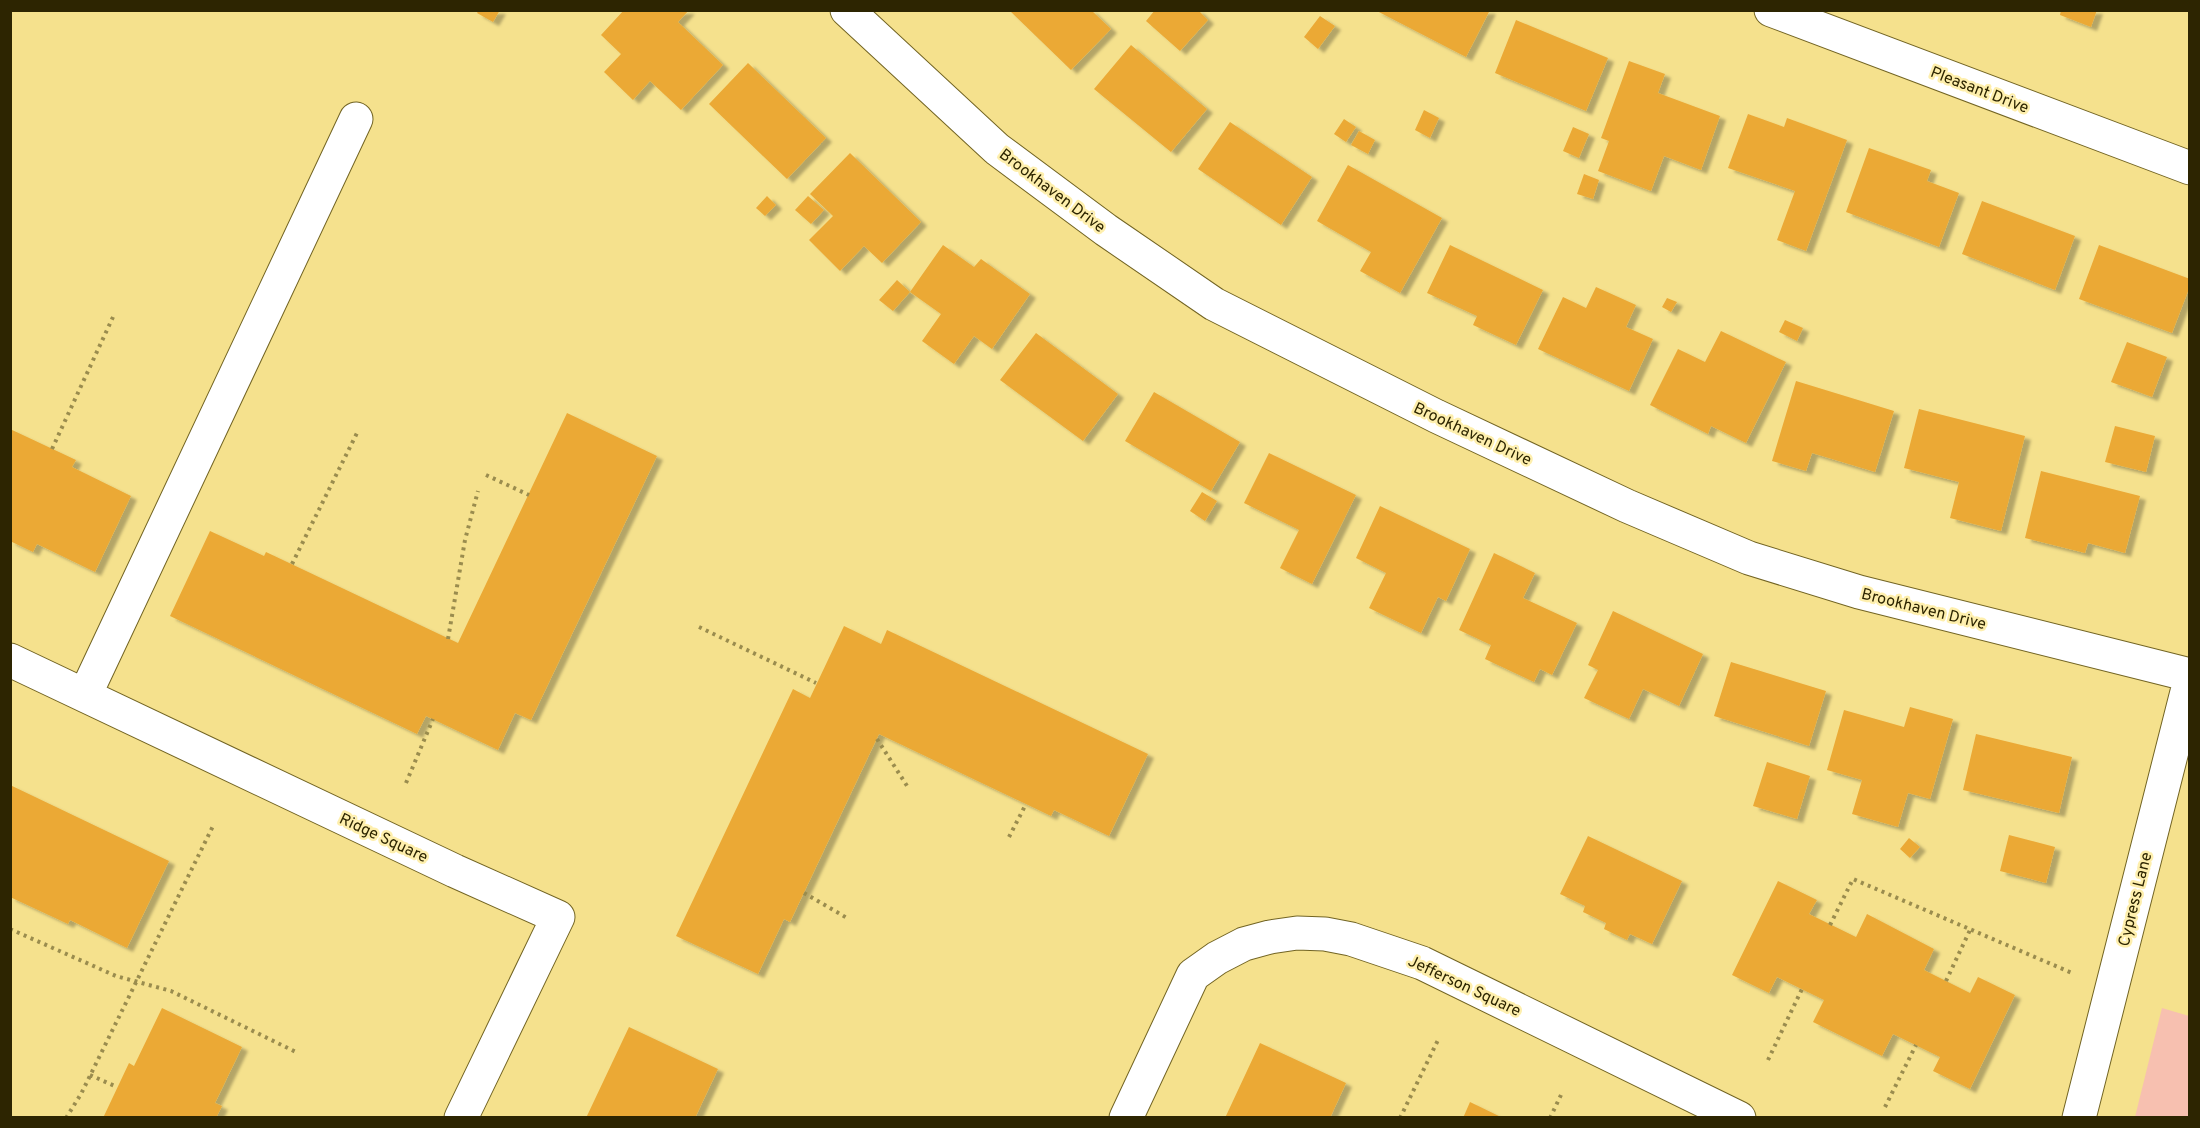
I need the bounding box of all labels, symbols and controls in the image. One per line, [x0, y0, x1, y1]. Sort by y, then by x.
street label: Pleasant Drive [1927, 63, 2031, 119]
street label: Brookhaven Drive [995, 145, 1109, 238]
street label: Brookhaven Drive [1410, 399, 1534, 471]
street label: Brookhaven Drive [1859, 585, 1988, 635]
street label: Ridge Square [336, 810, 431, 868]
street label: Cypress Lane [2115, 850, 2157, 949]
street label: Jefferson Square [1404, 952, 1524, 1022]

